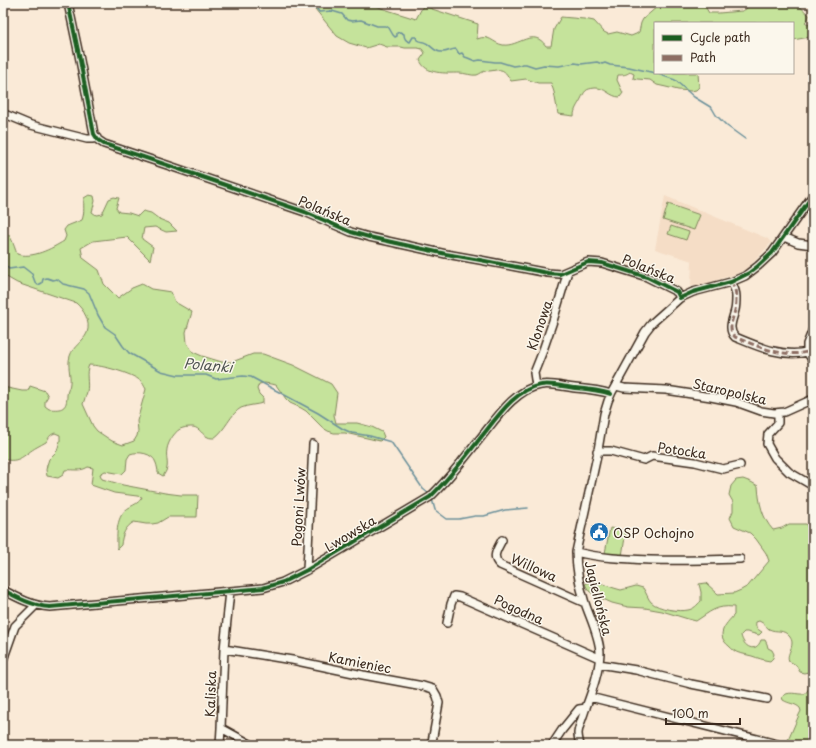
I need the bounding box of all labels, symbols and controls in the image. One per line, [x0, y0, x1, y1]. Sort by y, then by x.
legend [654, 22, 794, 74]
text: Cycle path [690, 28, 751, 46]
text: Path [690, 48, 716, 66]
street label: Polańska [296, 190, 355, 230]
street label: Polańska [620, 249, 679, 288]
street label: Klonowa [522, 297, 557, 353]
water label: Polanki [183, 352, 235, 378]
street label: Staropolska [691, 373, 770, 409]
street label: Potocka [656, 437, 708, 463]
street label: Pogoni Lwów [286, 466, 310, 547]
street label: Lwowska [321, 510, 380, 556]
public building icon: OSP Ochojno [588, 521, 610, 543]
place label: OSP Ochojno [613, 523, 694, 542]
street label: Willowa [508, 548, 561, 586]
street label: Jagiellońska [581, 559, 618, 638]
street label: Pogodna [491, 590, 548, 629]
street label: Kamieniec [327, 647, 393, 677]
street label: Kaliska [200, 670, 220, 718]
scale bar [666, 700, 740, 726]
text: 100 m [672, 704, 709, 722]

